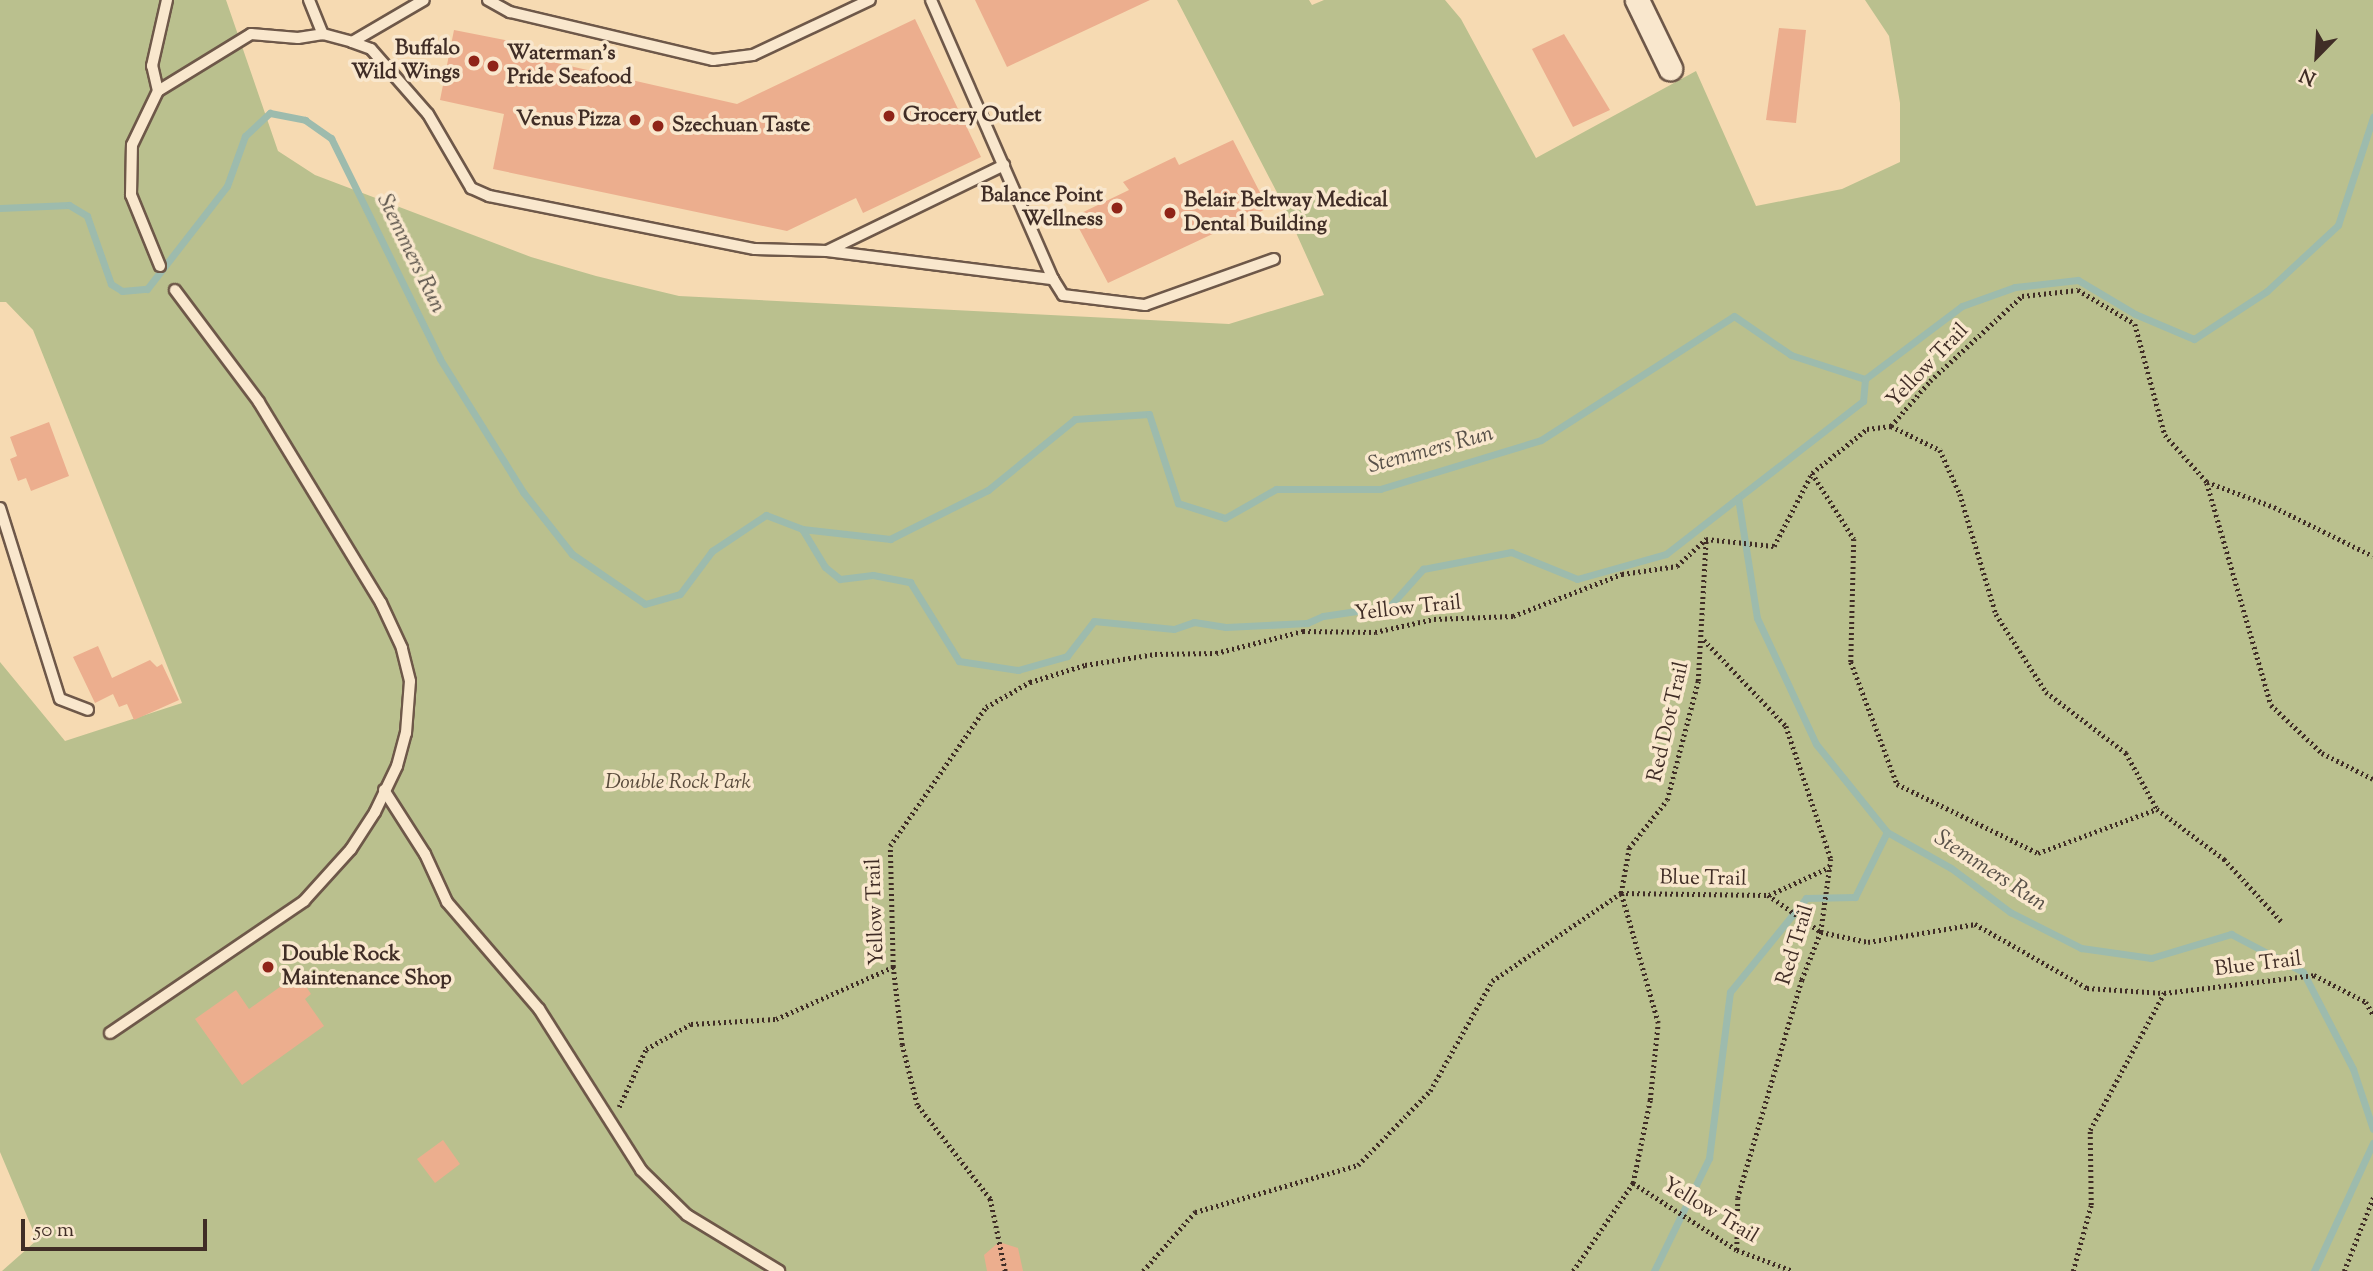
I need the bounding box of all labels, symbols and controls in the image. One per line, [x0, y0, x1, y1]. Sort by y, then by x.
north arrow [2282, 21, 2352, 91]
place label: Buffalo Wild Wings [351, 36, 460, 86]
place label: Waterman’s Pride Seafood [507, 41, 632, 91]
marker: Buffalo Wild Wings [466, 53, 482, 69]
marker: Waterman’s Pride Seafood [485, 58, 501, 74]
text: N [2296, 60, 2321, 91]
place label: Grocery Outlet [903, 103, 1041, 129]
place label: Venus Pizza [516, 107, 621, 133]
marker: Grocery Outlet [881, 108, 897, 124]
marker: Venus Pizza [627, 112, 643, 128]
place label: Szechuan Taste [672, 113, 810, 139]
marker: Szechuan Taste [650, 118, 666, 134]
place label: Balance Point Wellness [981, 183, 1103, 233]
place label: Belair Beltway Medical Dental Building [1184, 188, 1388, 238]
water label: Stemmers Run [369, 190, 451, 318]
marker: Balance Point Wellness [1109, 200, 1125, 216]
marker: Belair Beltway Medical Dental Building [1162, 205, 1178, 221]
street label: Yellow Trail [1882, 319, 1974, 413]
water label: Stemmers Run [1365, 421, 1497, 481]
street label: Yellow Trail [1353, 591, 1463, 627]
street label: Red Dot Trail [1643, 659, 1695, 785]
park label: Double Rock Park [605, 770, 751, 796]
water label: Stemmers Run [1928, 825, 2052, 919]
street label: Yellow Trail [862, 858, 890, 966]
street label: Blue Trail [1659, 866, 1747, 892]
street label: Red Trail [1772, 902, 1820, 988]
place label: Double Rock Maintenance Shop [282, 942, 452, 992]
street label: Blue Trail [2213, 947, 2303, 983]
marker: Double Rock Maintenance Shop [260, 959, 276, 975]
street label: Yellow Trail [1657, 1173, 1763, 1249]
scale bar [24, 1204, 210, 1248]
text: 50 m [34, 1216, 74, 1246]

